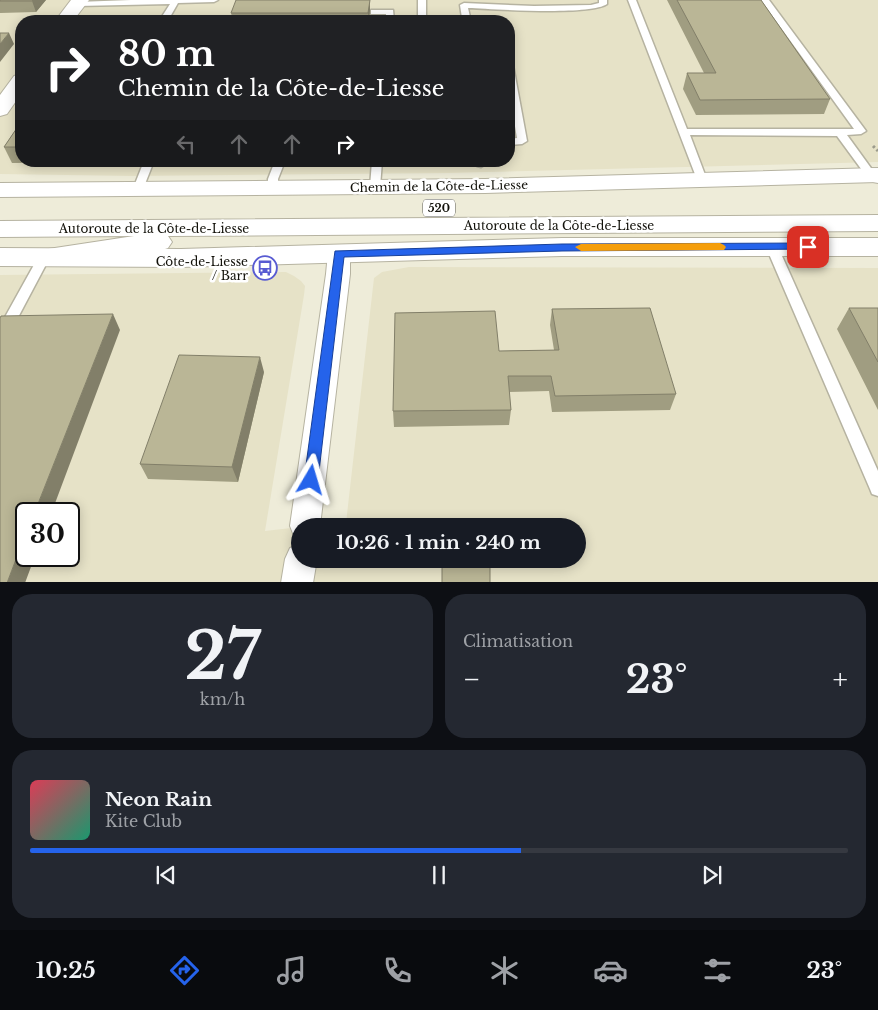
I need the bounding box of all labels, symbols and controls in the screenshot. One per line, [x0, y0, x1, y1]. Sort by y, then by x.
text: 80 m [118, 32, 215, 75]
icon: right [35, 35, 100, 100]
text: Chemin de la Côte-de-Liesse [118, 75, 444, 102]
icon: left [172, 130, 200, 158]
icon: ahead [225, 130, 253, 158]
icon: ahead [278, 130, 306, 158]
icon: right [331, 130, 359, 158]
street label: Chemin de la Côte-de-Liesse [350, 177, 528, 195]
road number: 520 [423, 200, 455, 217]
street label: Autoroute de la Côte-de-Liesse [463, 218, 654, 233]
street label: Autoroute de la Côte-de-Liesse [58, 221, 249, 236]
pin [787, 226, 829, 268]
icon: arrive [794, 233, 822, 261]
place label: Côte-de-Liesse / Barr [156, 254, 248, 283]
bus stop icon: Côte-de-Liesse / Barr [252, 255, 278, 281]
position arrow [284, 453, 336, 505]
speed limit sign: 30 [15, 502, 80, 567]
text: 10:26 · 1 min · 240 m [336, 531, 541, 554]
text: 27 [185, 616, 260, 697]
text: Climatisation [463, 631, 573, 651]
text: 23° [626, 656, 688, 703]
text: − [463, 662, 481, 697]
text: + [833, 662, 848, 697]
text: km/h [200, 689, 245, 709]
text: Neon Rain [105, 788, 212, 811]
text: Kite Club [105, 811, 182, 831]
icon: previous [152, 861, 180, 889]
icon: pause [425, 861, 453, 889]
icon: next [698, 861, 726, 889]
icon: directions [167, 953, 202, 988]
icon: music [274, 953, 309, 988]
icon: phone [380, 953, 415, 988]
icon: climate [487, 953, 522, 988]
icon: car [593, 953, 628, 988]
icon: filters [700, 953, 735, 988]
text: 10:25 [36, 957, 96, 984]
text: 23° [806, 957, 842, 984]

